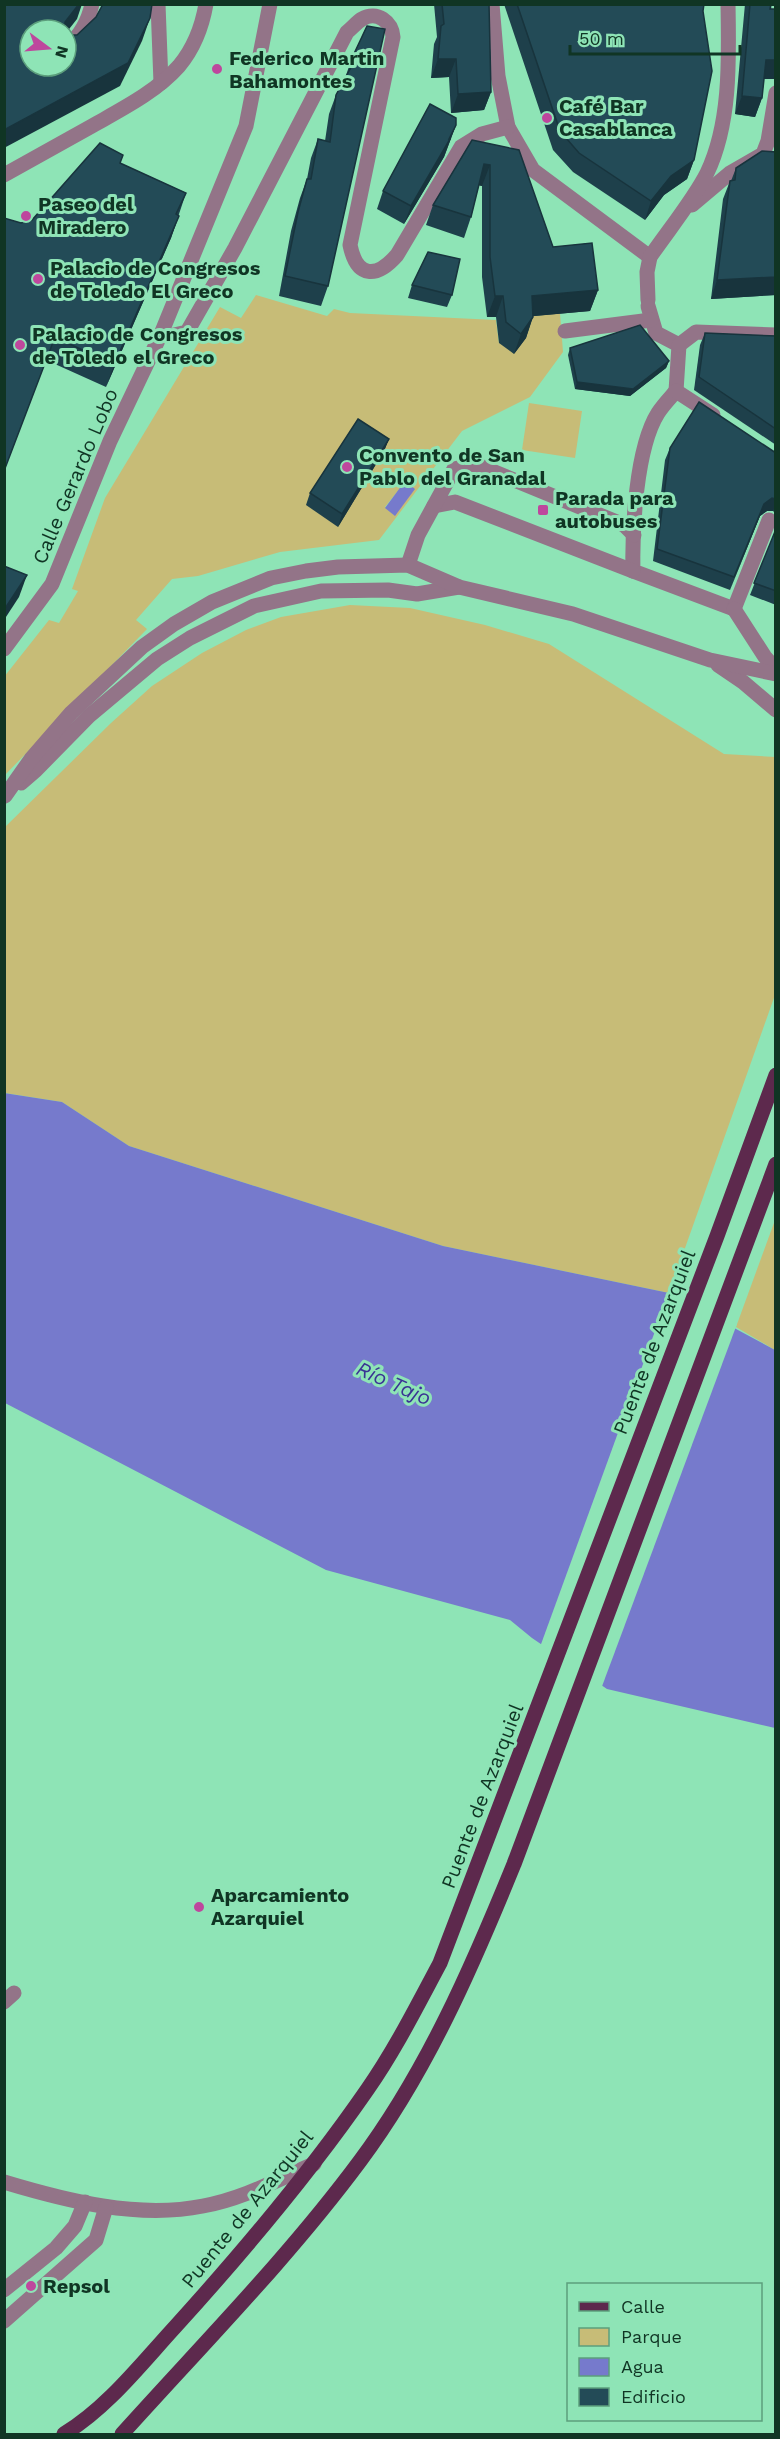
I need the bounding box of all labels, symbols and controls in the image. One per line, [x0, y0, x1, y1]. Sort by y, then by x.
north arrow [18, 18, 78, 78]
scale bar [570, 18, 740, 56]
text: 50 m [579, 28, 624, 49]
text: N [51, 44, 73, 60]
place label: Federico Martin Bahamontes [229, 46, 384, 93]
marker: Federico Martin Bahamontes [210, 62, 224, 76]
place label: Café Bar Casablanca [559, 94, 673, 141]
marker: Café Bar Casablanca [540, 111, 554, 125]
place label: Paseo del Miradero [38, 192, 134, 239]
marker: Paseo del Miradero [19, 209, 33, 223]
place label: Palacio de Congresos de Toledo El Greco [50, 256, 261, 303]
marker: Palacio de Congresos de Toledo El Greco [31, 272, 45, 286]
place label: Palacio de Congresos de Toledo el Greco [32, 322, 243, 369]
marker: Palacio de Congresos de Toledo el Greco [13, 338, 27, 352]
street label: Calle Gerardo Lobo [27, 385, 123, 567]
place label: Convento de San Pablo del Granadal [359, 443, 546, 490]
marker: Convento de San Pablo del Granadal [340, 460, 354, 474]
place label: Parada para autobuses [555, 486, 674, 533]
marker: Parada para autobuses [536, 503, 550, 517]
street label: Puente de Azarquiel [608, 1246, 700, 1438]
water label: Río Tajo [353, 1355, 435, 1411]
street label: Puente de Azarquiel [436, 1700, 528, 1892]
place label: Aparcamiento Azarquiel [211, 1883, 349, 1930]
marker: Aparcamiento Azarquiel [192, 1900, 206, 1914]
street label: Puente de Azarquiel [176, 2125, 318, 2293]
place label: Repsol [43, 2274, 110, 2298]
marker: Repsol [24, 2279, 38, 2293]
legend [567, 2283, 762, 2421]
text: Calle [621, 2296, 665, 2317]
text: Parque [621, 2326, 682, 2347]
text: Agua [621, 2356, 664, 2377]
text: Edificio [621, 2386, 686, 2407]

